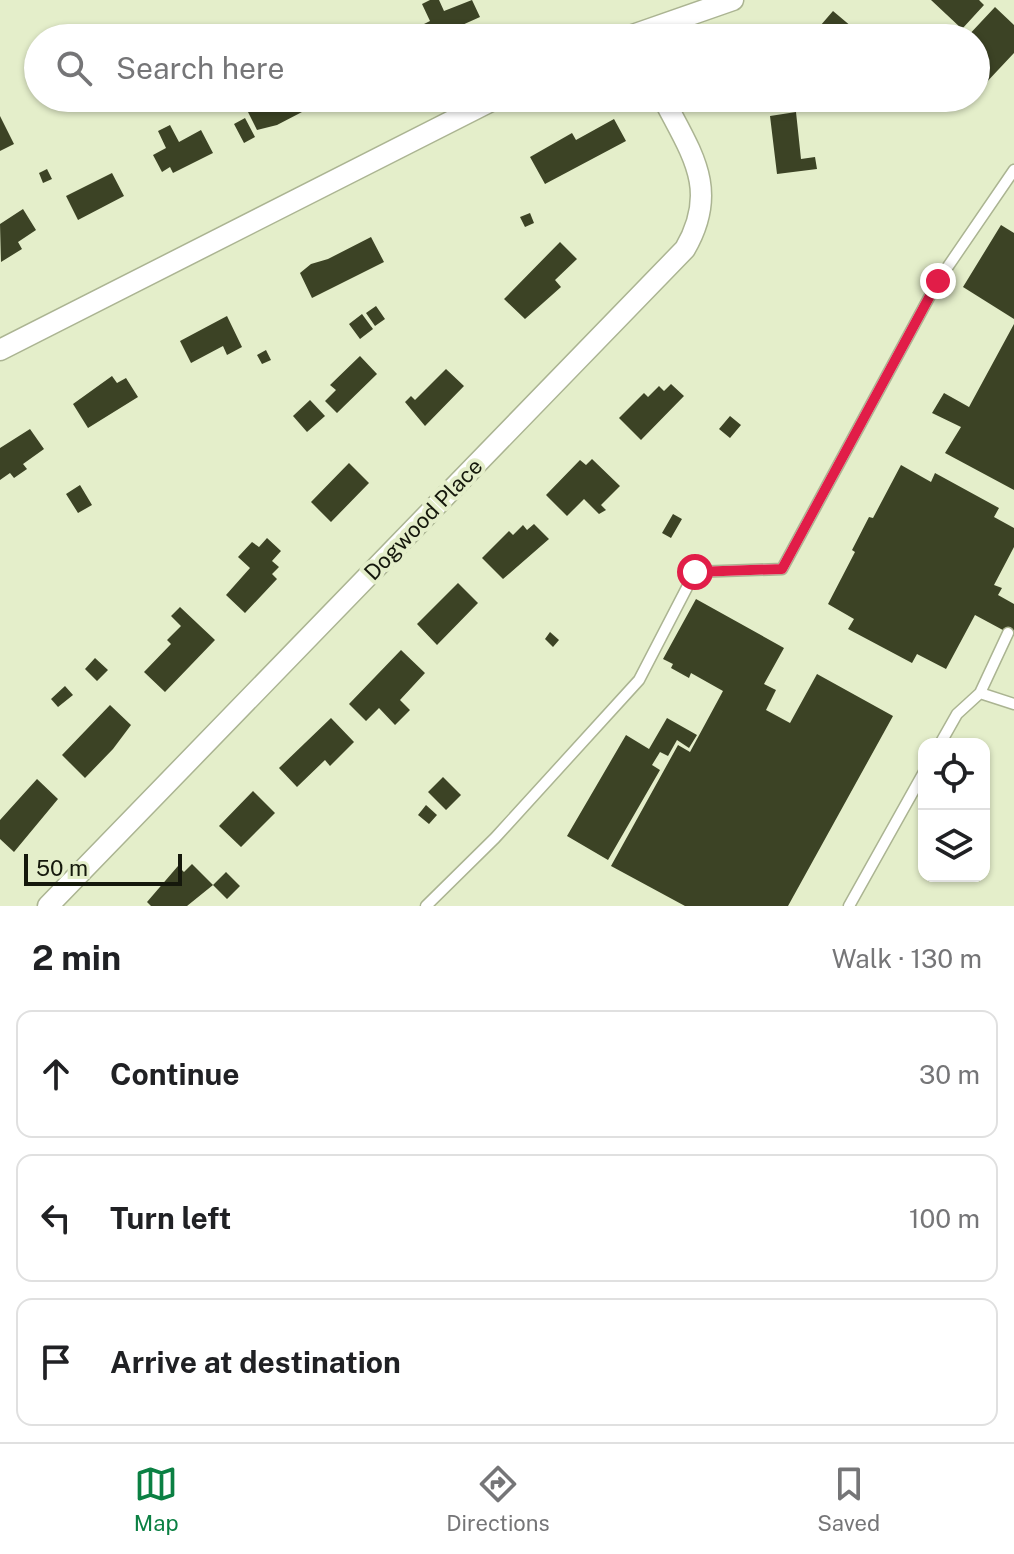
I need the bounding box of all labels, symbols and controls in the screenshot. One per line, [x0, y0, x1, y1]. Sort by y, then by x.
search box [24, 24, 990, 112]
icon: search [52, 46, 96, 90]
text: Search here [116, 50, 284, 86]
route end [920, 263, 956, 299]
street label: Dogwood Place [359, 453, 487, 585]
route start [677, 554, 713, 590]
map controls [918, 738, 990, 882]
button: locate [918, 738, 990, 810]
button: layers [918, 810, 990, 882]
scale bar [24, 850, 182, 886]
text: 50 m [36, 855, 88, 881]
text: 2 min [32, 938, 121, 978]
text: Walk · 130 m [832, 943, 982, 974]
icon: ahead [34, 1052, 78, 1096]
text: Continue [110, 1056, 240, 1092]
text: 30 m [919, 1059, 980, 1090]
icon: left [34, 1196, 78, 1240]
text: Turn left [110, 1200, 231, 1236]
text: 100 m [909, 1203, 980, 1234]
icon: arrive [34, 1340, 78, 1384]
text: Arrive at destination [110, 1344, 401, 1380]
tab: Map [134, 1462, 179, 1536]
tab: Directions [446, 1462, 550, 1536]
tab: Saved [817, 1462, 880, 1536]

